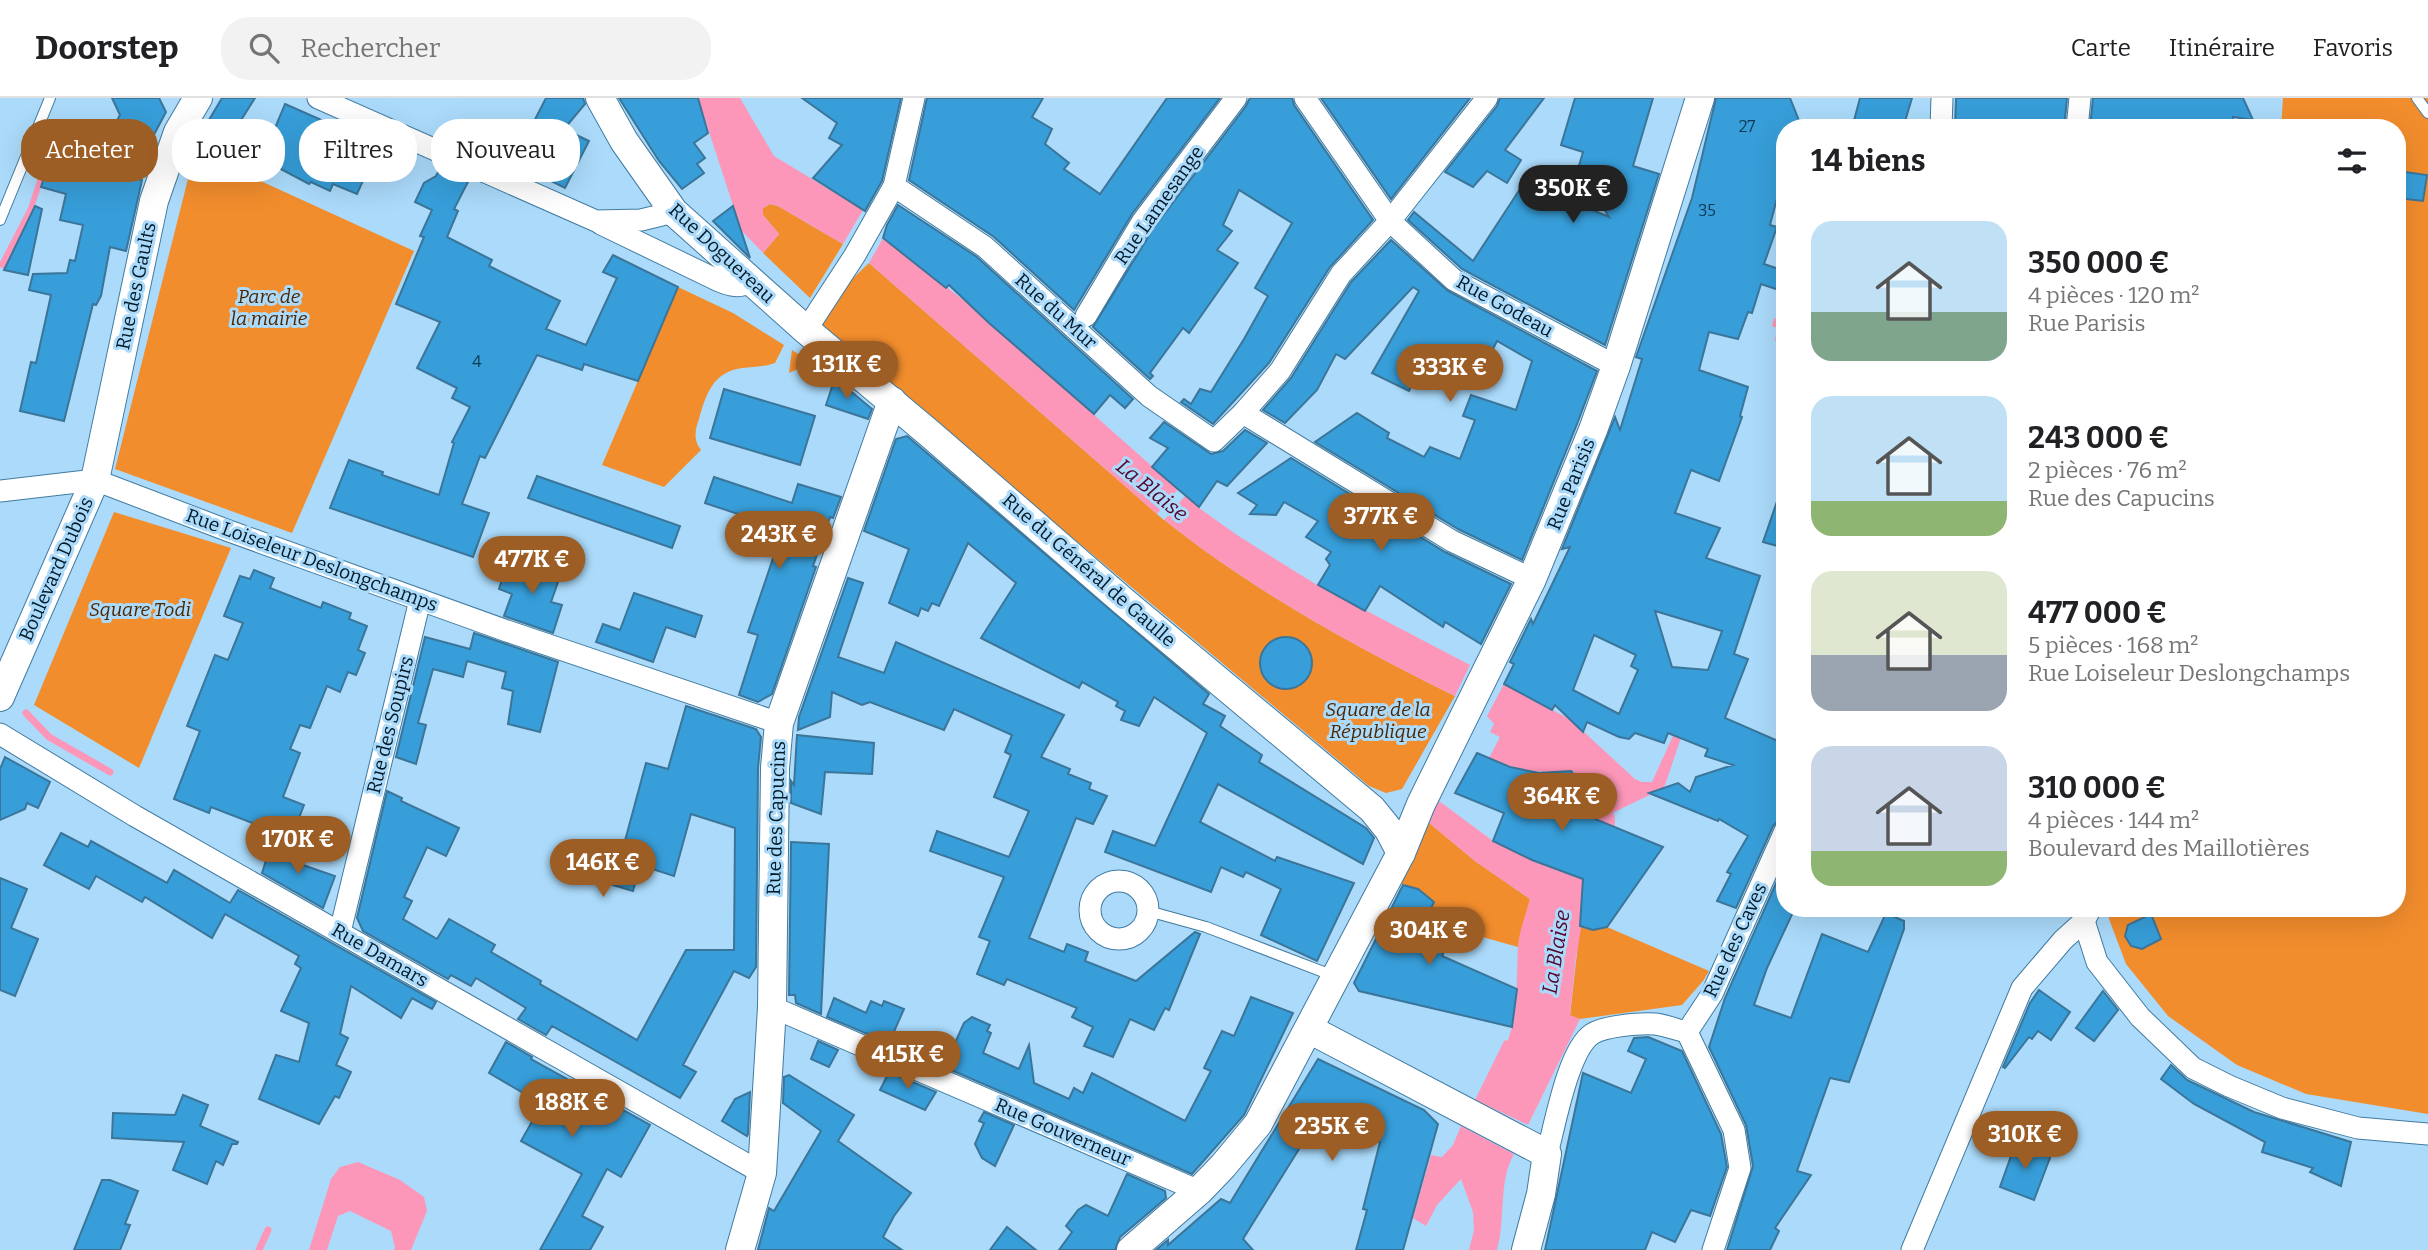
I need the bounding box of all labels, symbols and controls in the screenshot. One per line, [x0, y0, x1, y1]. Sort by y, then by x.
search box [221, 17, 711, 80]
text: Doorstep [35, 28, 179, 68]
icon: search [245, 29, 283, 67]
text: Rechercher [301, 33, 440, 64]
text: Carte [2071, 34, 2131, 62]
text: Itinéraire [2169, 34, 2275, 62]
text: Favoris [2313, 34, 2393, 62]
house number: 27 [1739, 117, 1755, 136]
chip: Acheter [21, 119, 158, 182]
chip: Louer [172, 119, 285, 182]
chip: Filtres [299, 119, 417, 182]
chip: Nouveau [431, 119, 580, 182]
street label: Rue Lamesange [1110, 141, 1208, 269]
icon: filters [2333, 142, 2371, 180]
text: 14 biens [1811, 143, 1925, 179]
pin: 350K € [1516, 166, 1630, 225]
text: 350K € [1534, 174, 1612, 202]
street label: Rue Doguereau [664, 198, 780, 308]
house number: 35 [1698, 201, 1716, 220]
street label: Rue des Gaults [111, 220, 161, 352]
text: 350 000 € [2028, 245, 2170, 281]
icon: home [1867, 249, 1951, 333]
street label: Rue du Mur [1010, 268, 1102, 354]
street label: Rue Godeau [1453, 270, 1557, 342]
text: 4 pièces · 120 m² [2028, 281, 2200, 309]
park label: Parc de la mairie [231, 285, 308, 330]
text: Rue Parisis [2028, 309, 2145, 337]
pin: 131K € [790, 342, 904, 401]
pin: 333K € [1393, 344, 1507, 404]
text: 131K € [812, 350, 882, 378]
house number: 4 [472, 352, 482, 371]
text: 333K € [1412, 353, 1488, 381]
text: 243 000 € [2028, 420, 2169, 456]
icon: home [1867, 424, 1951, 508]
street label: Rue Parisis [1542, 435, 1600, 533]
water label: La Blaise [1111, 453, 1193, 527]
text: 2 pièces · 76 m² [2028, 456, 2187, 484]
text: Rue des Capucins [2028, 484, 2215, 512]
street label: Rue du Général de Gaulle [998, 488, 1180, 652]
street label: Boulevard Dubois [14, 493, 98, 645]
pin: 377K € [1324, 494, 1438, 553]
text: 377K € [1344, 502, 1418, 530]
street label: Rue Loiseleur Deslongchamps [183, 504, 441, 616]
pin: 243K € [722, 512, 836, 571]
text: 243K € [741, 520, 817, 548]
pin: 477K € [475, 536, 589, 596]
text: 477K € [494, 545, 570, 573]
text: 477 000 € [2028, 595, 2167, 631]
park label: Square Todi [89, 598, 191, 621]
icon: home [1867, 599, 1951, 683]
text: 5 pièces · 168 m² [2028, 631, 2198, 659]
street label: Rue des Soupirs [362, 654, 418, 796]
text: Rue Loiseleur Deslongchamps [2028, 659, 2350, 687]
park label: Square de la République [1325, 698, 1431, 743]
street label: Rue des Capucins [762, 740, 790, 896]
text: 310 000 € [2028, 770, 2166, 806]
pin: 364K € [1505, 774, 1619, 833]
icon: home [1867, 774, 1951, 858]
text: 364K € [1523, 782, 1601, 810]
text: 4 pièces · 144 m² [2028, 806, 2199, 834]
pin: 170K € [241, 816, 355, 876]
text: 170K € [262, 825, 334, 853]
text: Boulevard des Maillotières [2028, 834, 2310, 862]
pin: 146K € [546, 840, 660, 899]
text: 146K € [566, 848, 640, 876]
street label: Rue des Caves [1698, 879, 1772, 1001]
pin: 304K € [1372, 908, 1486, 967]
water label: La Blaise [1537, 908, 1576, 996]
text: 304K € [1390, 916, 1468, 944]
street label: Rue Damars [328, 918, 432, 992]
pin: 415K € [851, 1032, 965, 1091]
text: 415K € [871, 1040, 945, 1068]
pin: 188K € [515, 1080, 629, 1139]
text: 188K € [535, 1088, 609, 1116]
street label: Rue Gouverneur [992, 1093, 1135, 1171]
pin: 235K € [1275, 1104, 1389, 1163]
text: 235K € [1294, 1112, 1370, 1140]
pin: 310K € [1968, 1112, 2082, 1171]
text: 310K € [1988, 1120, 2062, 1148]

